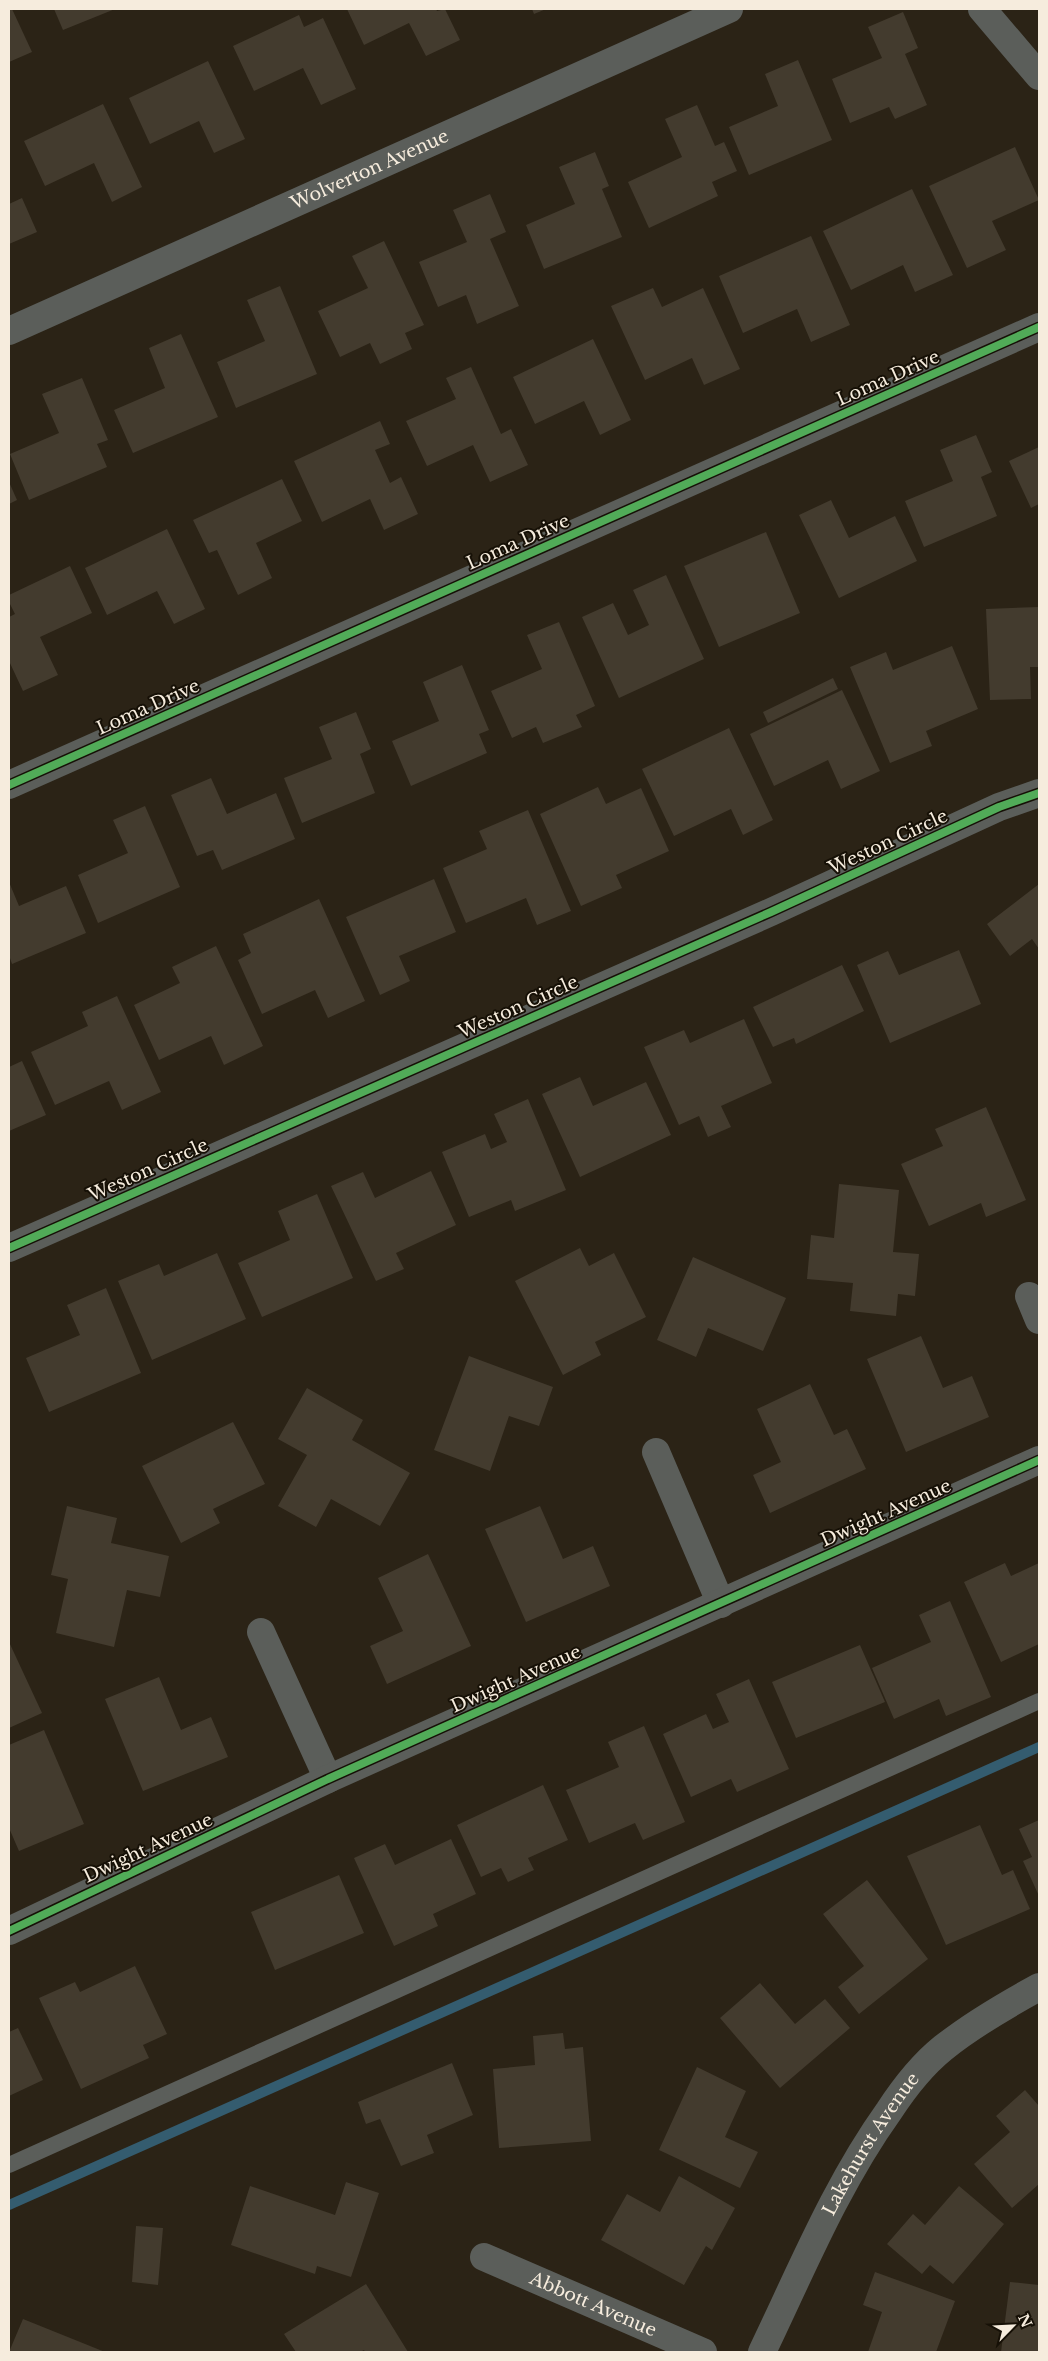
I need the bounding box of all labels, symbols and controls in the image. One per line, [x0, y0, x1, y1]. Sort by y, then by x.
street label: Wolverton Avenue [286, 125, 452, 215]
street label: Loma Drive [833, 345, 943, 411]
street label: Loma Drive [463, 509, 573, 575]
street label: Loma Drive [93, 674, 203, 740]
street label: Weston Circle [824, 805, 951, 880]
street label: Weston Circle [454, 971, 581, 1044]
street label: Weston Circle [84, 1134, 211, 1207]
street label: Dwight Avenue [817, 1474, 955, 1552]
street label: Dwight Avenue [447, 1640, 585, 1718]
street label: Dwight Avenue [80, 1808, 216, 1888]
street label: Lakehurst Avenue [818, 2068, 924, 2219]
street label: Abbott Avenue [526, 2267, 660, 2341]
north arrow [988, 2301, 1038, 2351]
text: N [1014, 2311, 1036, 2330]

